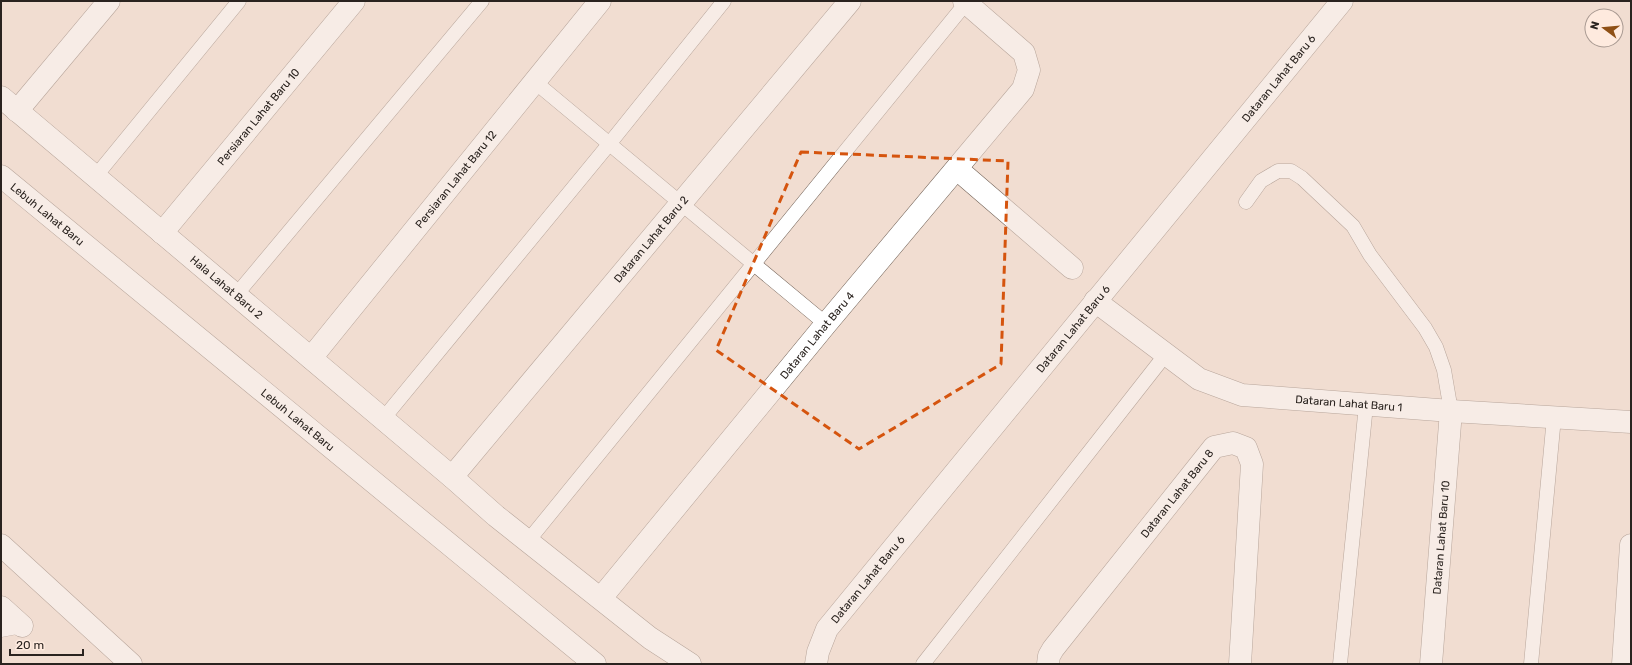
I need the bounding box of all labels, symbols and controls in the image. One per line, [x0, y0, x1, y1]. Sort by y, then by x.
north arrow [1584, 8, 1624, 48]
text: N [1588, 20, 1602, 31]
street label: Dataran Lahat Baru 6 [1239, 32, 1318, 125]
street label: Persiaran Lahat Baru 10 [214, 66, 302, 168]
street label: Persiaran Lahat Baru 12 [412, 128, 499, 231]
street label: Lebuh Lahat Baru [8, 180, 87, 248]
street label: Dataran Lahat Baru 2 [611, 193, 691, 285]
street label: Hala Lahat Baru 2 [188, 253, 266, 321]
street label: Dataran Lahat Baru 6 [1033, 282, 1113, 375]
street label: Dataran Lahat Baru 4 [777, 289, 857, 382]
street label: Lebuh Lahat Baru [258, 386, 337, 454]
street label: Dataran Lahat Baru 1 [1295, 393, 1403, 414]
street label: Dataran Lahat Baru 8 [1138, 447, 1216, 540]
street label: Dataran Lahat Baru 10 [1430, 480, 1452, 595]
street label: Dataran Lahat Baru 6 [828, 533, 908, 626]
scale bar [10, 631, 83, 657]
text: 20 m [16, 638, 44, 652]

